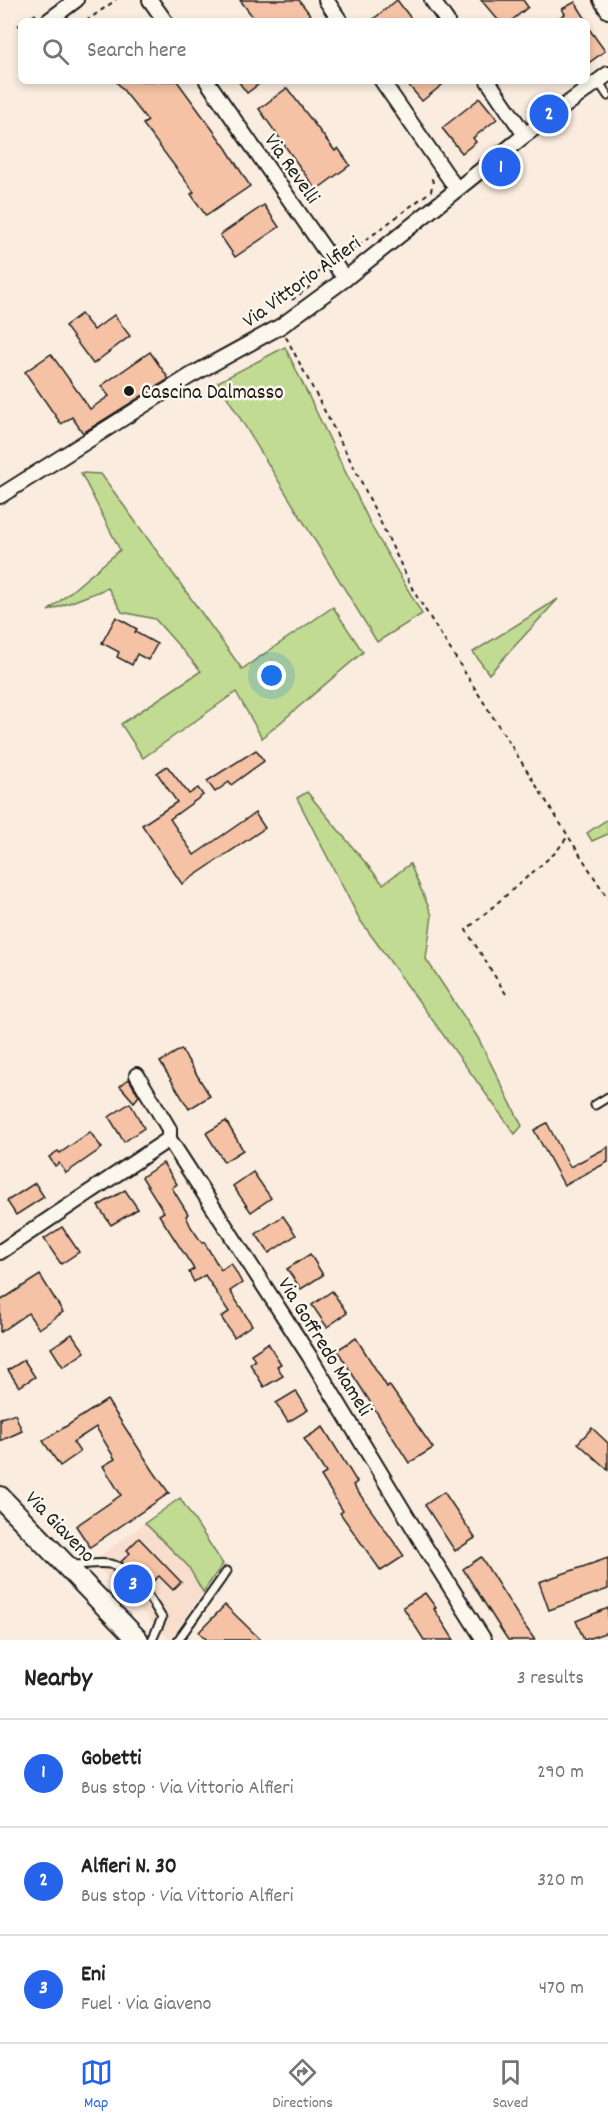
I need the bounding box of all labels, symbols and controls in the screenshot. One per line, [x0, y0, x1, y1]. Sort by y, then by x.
search box [18, 18, 590, 84]
icon: search [39, 35, 72, 68]
text: Search here [87, 36, 186, 67]
pin: 2 [530, 92, 568, 136]
street label: Via Revelli [255, 128, 326, 211]
pin: 1 [482, 144, 520, 190]
street label: Via Vittorio Alfieri [237, 230, 368, 337]
place label: Cascina Dalmasso [141, 379, 284, 409]
marker: Cascina Dalmasso [122, 384, 136, 398]
your location [257, 661, 286, 690]
street label: Via Goffredo Mameli [269, 1272, 378, 1423]
street label: Via Giaveno [17, 1485, 101, 1571]
pin: 3 [114, 1562, 152, 1606]
text: Nearby [24, 1661, 92, 1698]
text: 3 results [517, 1665, 584, 1693]
text: Gobetti [81, 1744, 141, 1775]
text: 1 [41, 1759, 46, 1787]
text: 290 m [537, 1759, 584, 1787]
text: Bus stop · Via Vittorio Alfieri [81, 1775, 293, 1803]
text: Alfieri N. 30 [81, 1852, 177, 1883]
text: 2 [39, 1867, 48, 1895]
text: 320 m [537, 1867, 584, 1895]
text: Bus stop · Via Vittorio Alfieri [81, 1883, 293, 1911]
text: Eni [81, 1960, 105, 1991]
text: 3 [39, 1975, 48, 2003]
text: 470 m [539, 1975, 584, 2003]
text: Fuel · Via Giaveno [81, 1991, 212, 2019]
tab: Map [80, 2056, 113, 2115]
tab: Directions [272, 2056, 333, 2115]
tab: Saved [492, 2056, 528, 2115]

